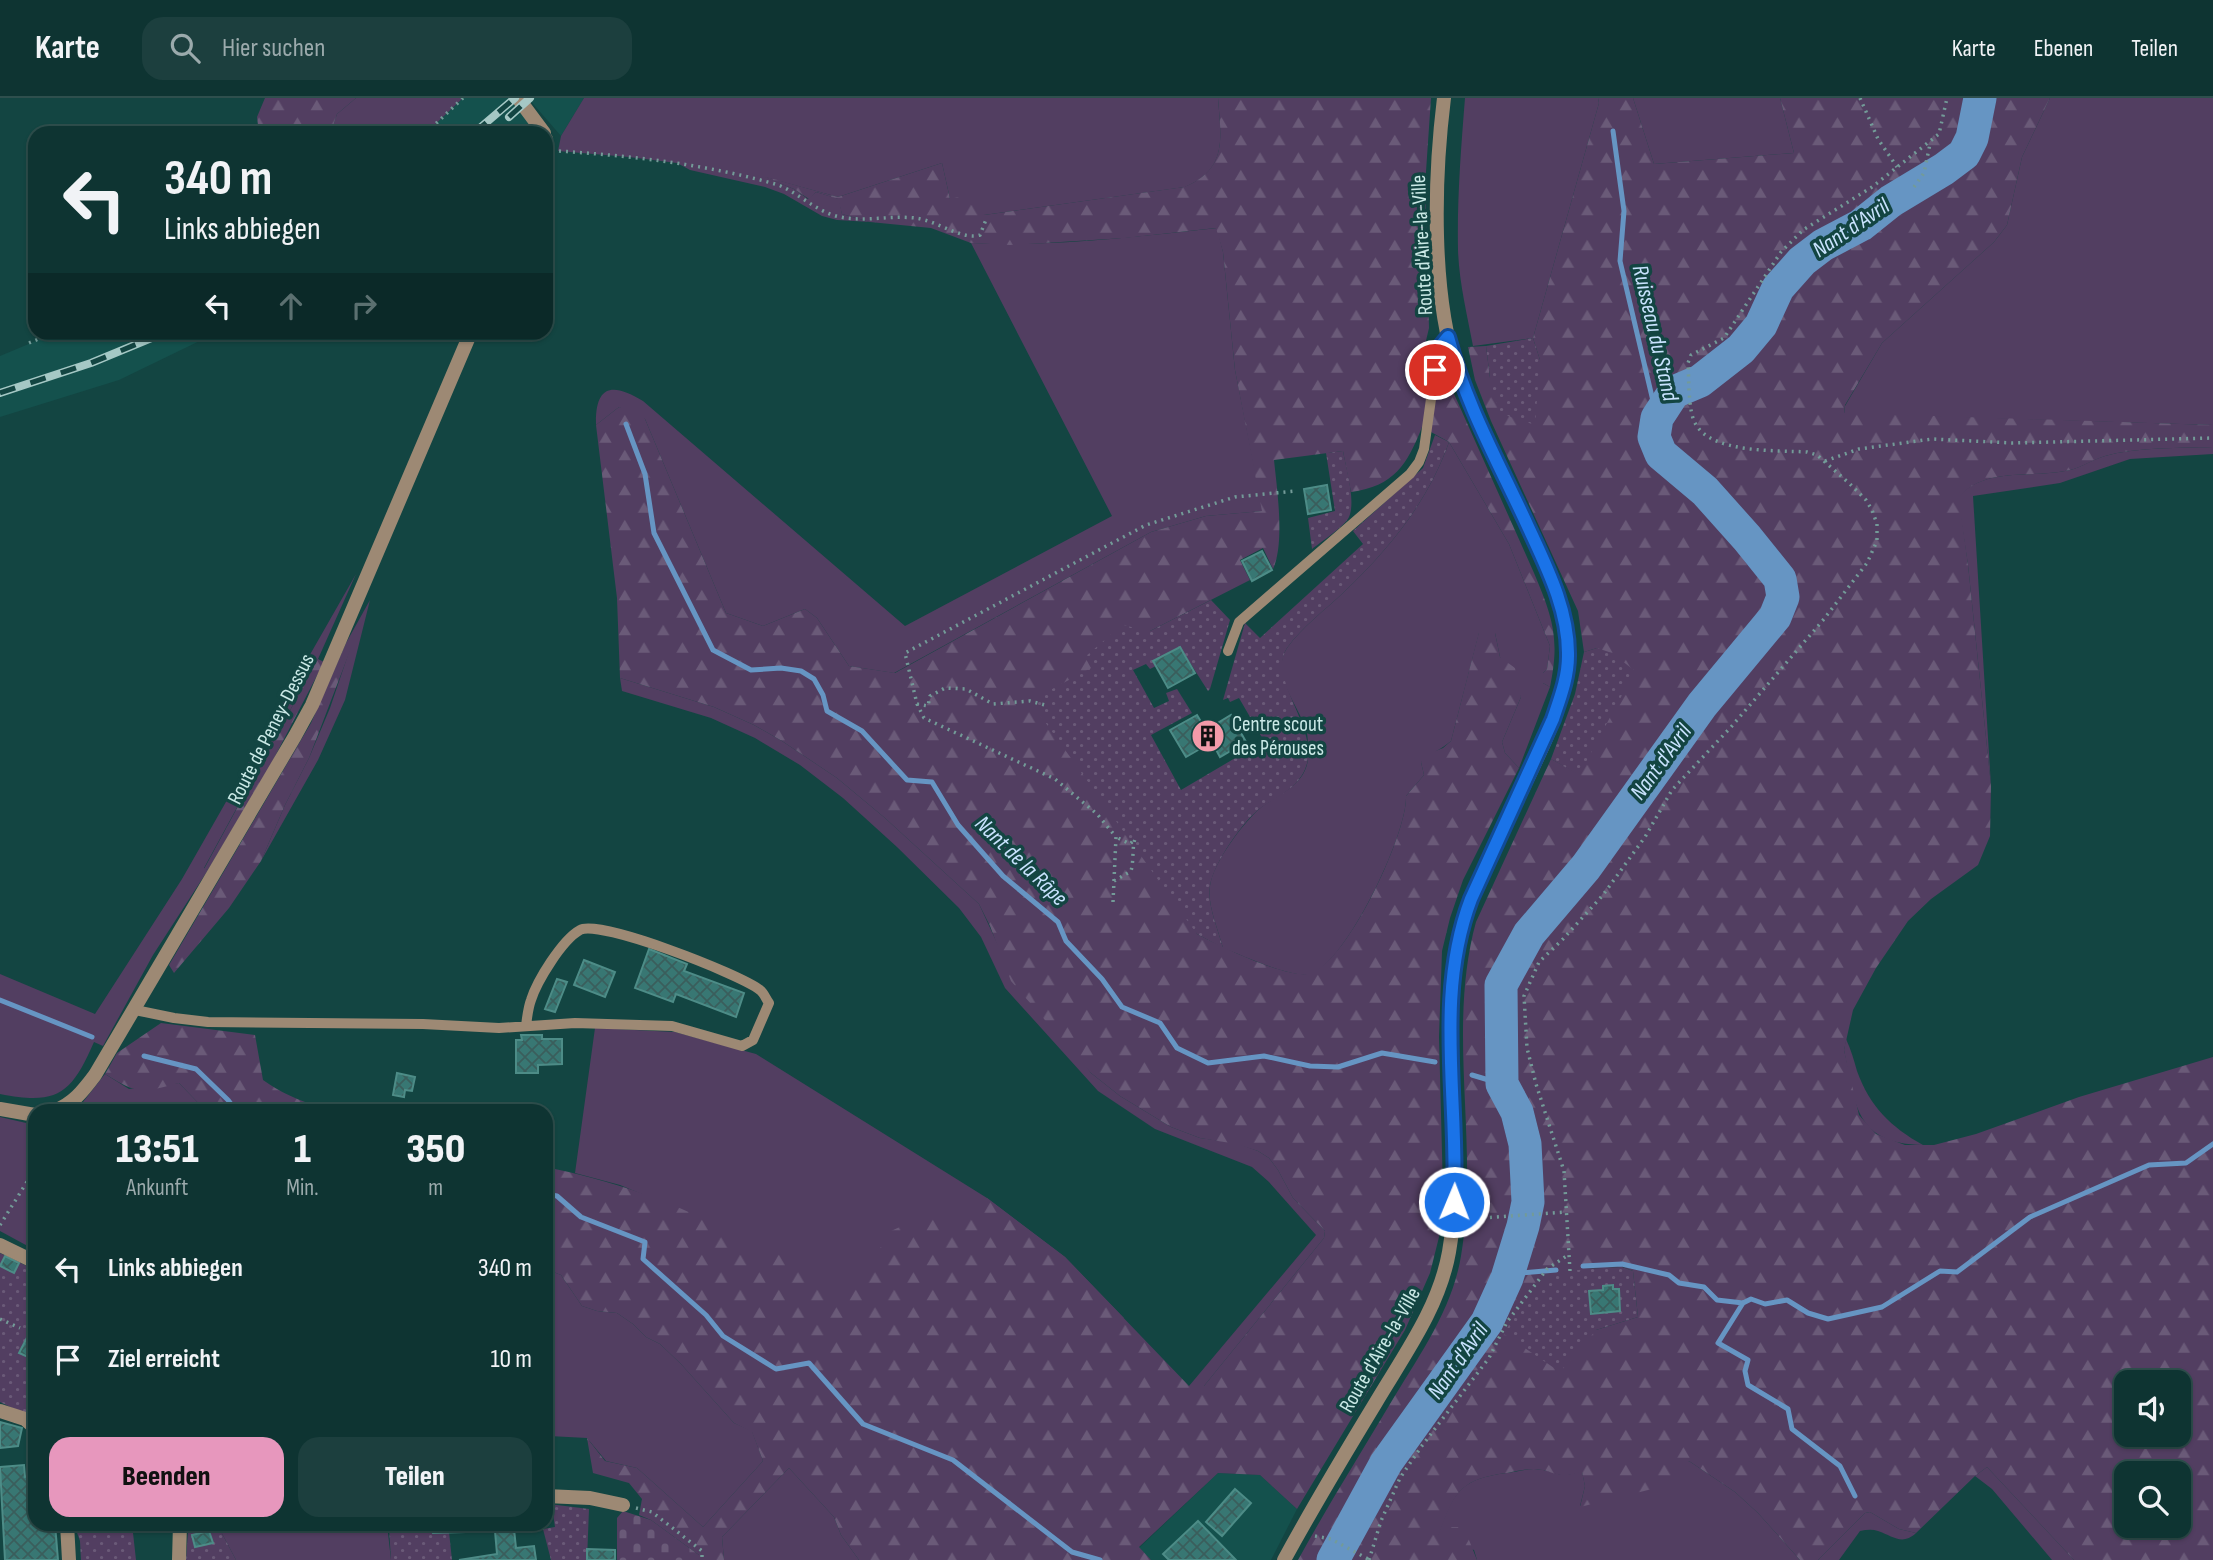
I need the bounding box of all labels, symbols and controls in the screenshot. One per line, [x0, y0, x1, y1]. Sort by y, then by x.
search box [142, 17, 632, 80]
text: Karte [35, 28, 100, 68]
icon: search [166, 29, 204, 67]
text: Hier suchen [222, 33, 325, 64]
text: Karte [1952, 34, 1996, 63]
text: Ebenen [2034, 34, 2093, 63]
text: Teilen [2131, 34, 2178, 63]
text: 340 m [164, 150, 272, 209]
icon: left [49, 154, 140, 245]
street label: Route d'Aire-la-Ville [1406, 174, 1438, 316]
water label: Nant d'Avril [1807, 192, 1895, 264]
text: Links abbiegen [164, 210, 321, 249]
water label: Ruisseau du Stand [1626, 262, 1684, 404]
icon: left [199, 287, 237, 325]
icon: ahead [272, 287, 310, 325]
icon: right [345, 287, 383, 325]
pin [1405, 340, 1465, 400]
icon: arrive [1416, 351, 1454, 389]
street label: Route de Peney-Dessus [222, 650, 320, 808]
place label: Centre scout des Pérouses [1232, 712, 1324, 761]
building icon: Centre scout des Pérouses [1189, 717, 1227, 755]
water label: Nant d'Avril [1624, 718, 1698, 805]
water label: Nant de la Râpe [969, 810, 1073, 912]
text: 13:51 [116, 1124, 199, 1175]
text: 1 [294, 1124, 311, 1175]
text: 350 [406, 1124, 465, 1175]
position arrow [1417, 1165, 1491, 1239]
text: Ankunft [126, 1174, 188, 1202]
text: Min. [286, 1174, 319, 1202]
text: m [428, 1174, 443, 1202]
icon: left [49, 1250, 87, 1288]
text: Links abbiegen [108, 1253, 243, 1284]
text: 340 m [478, 1253, 532, 1284]
street label: Route d'Aire-la-Ville [1334, 1283, 1426, 1417]
water label: Nant d'Avril [1422, 1317, 1495, 1405]
icon: arrive [49, 1341, 87, 1379]
text: Ziel erreicht [108, 1344, 220, 1375]
text: 10 m [490, 1344, 532, 1375]
map controls [2114, 1370, 2191, 1538]
button: sound [2114, 1370, 2191, 1447]
button: Beenden [49, 1437, 284, 1517]
button: Teilen [298, 1437, 532, 1517]
button: search [2114, 1461, 2191, 1538]

